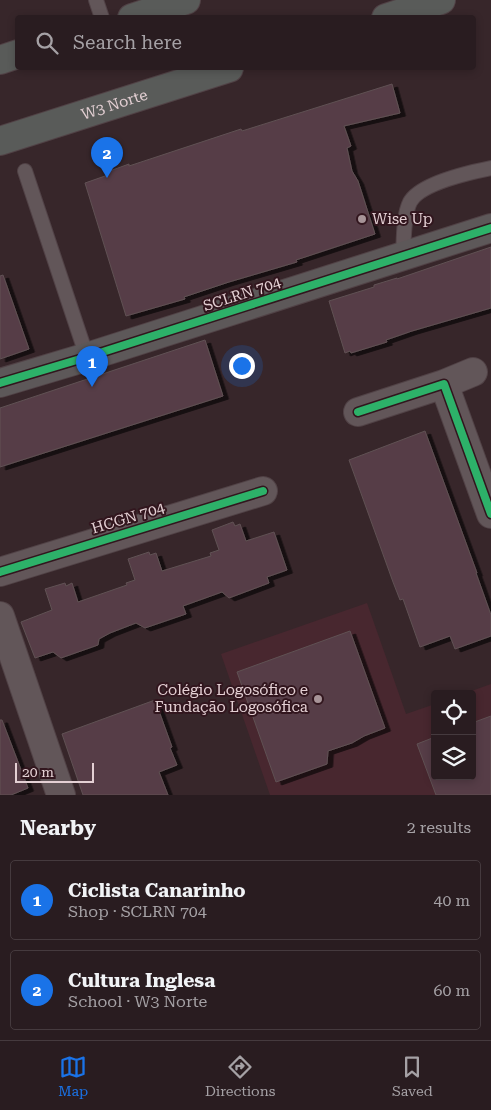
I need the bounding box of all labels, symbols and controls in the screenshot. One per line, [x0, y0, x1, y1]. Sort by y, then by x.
search box [15, 15, 476, 70]
icon: search [33, 29, 61, 57]
text: Search here [73, 31, 182, 54]
street label: W3 Norte [79, 86, 150, 124]
pin: 2 [91, 137, 123, 178]
place label: Wise Up [372, 210, 433, 228]
marker: Wise Up [356, 213, 368, 225]
street label: SCLRN 704 [201, 273, 284, 315]
pin: 1 [76, 346, 108, 387]
your location [229, 353, 255, 379]
street label: HCGN 704 [89, 498, 167, 538]
place label: Colégio Logosófico e Fundação Logosófica [154, 681, 308, 716]
map controls [431, 690, 476, 780]
button: locate [431, 690, 476, 735]
marker: Colégio Logosófico e Fundação Logosófica [312, 693, 324, 705]
button: layers [431, 735, 476, 780]
scale bar [15, 760, 94, 783]
text: 20 m [22, 764, 54, 780]
text: Nearby [20, 816, 96, 840]
text: 2 results [407, 818, 471, 837]
text: Ciclista Canarinho [68, 879, 246, 902]
text: 1 [33, 891, 41, 910]
text: 40 m [433, 891, 470, 910]
text: Shop · SCLRN 704 [68, 902, 207, 921]
text: Cultura Inglesa [68, 969, 215, 992]
text: 2 [33, 981, 41, 1000]
text: 60 m [433, 981, 470, 1000]
text: School · W3 Norte [68, 992, 207, 1011]
tab: Map [58, 1053, 88, 1099]
tab: Directions [205, 1053, 275, 1099]
tab: Saved [392, 1053, 433, 1099]

